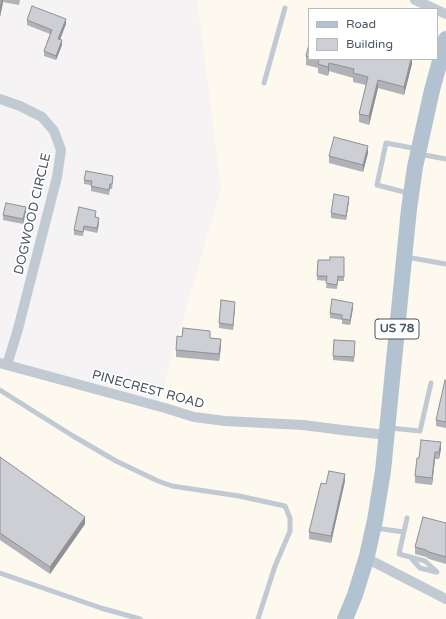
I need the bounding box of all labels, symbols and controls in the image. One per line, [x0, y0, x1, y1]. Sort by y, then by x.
legend [308, 8, 438, 60]
text: Road [346, 17, 376, 31]
text: Building [346, 37, 393, 51]
street label: DOGWOOD CIRCLE [11, 152, 55, 276]
road number: US 78 [375, 319, 419, 339]
street label: PINECREST ROAD [90, 368, 206, 412]

